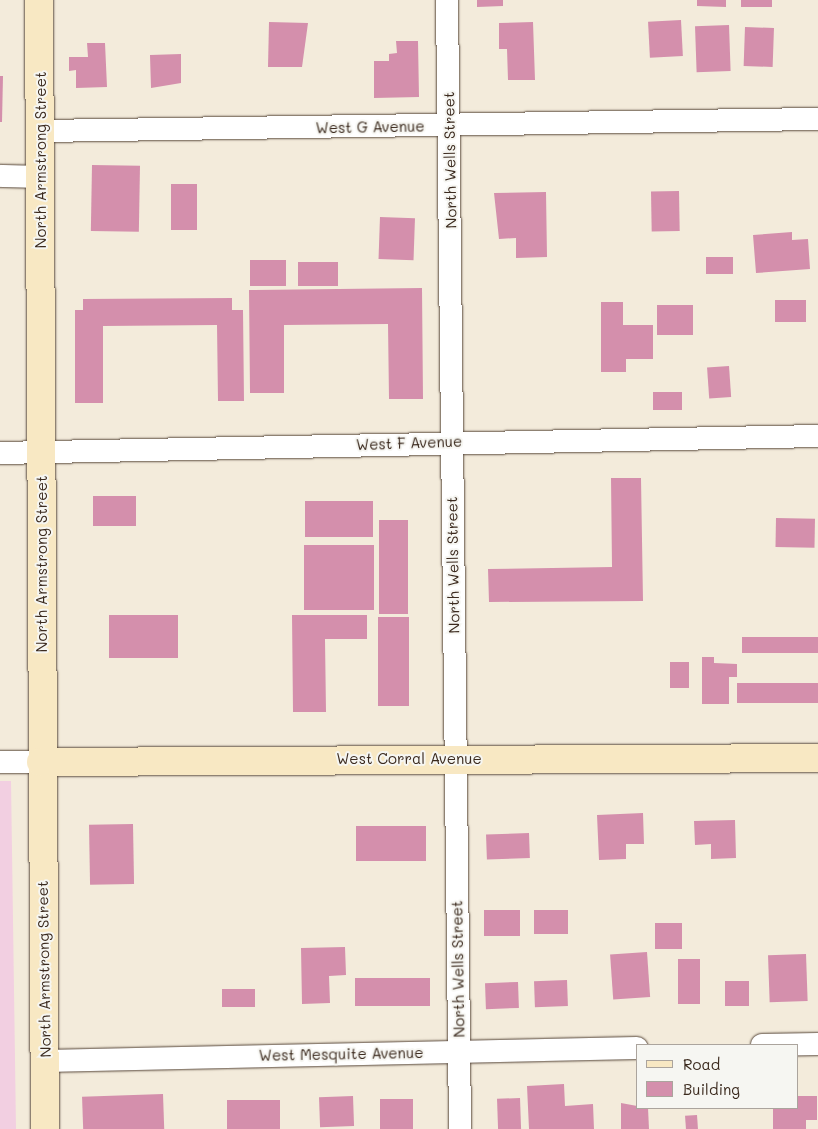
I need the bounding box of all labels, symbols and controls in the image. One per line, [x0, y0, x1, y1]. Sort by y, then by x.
street label: North Armstrong Street [32, 71, 50, 249]
street label: North Wells Street [440, 91, 460, 229]
street label: West G Avenue [315, 117, 425, 137]
street label: West F Avenue [356, 432, 462, 454]
street label: North Armstrong Street [33, 475, 51, 653]
street label: North Wells Street [443, 496, 463, 634]
street label: West Corral Avenue [336, 750, 482, 768]
street label: North Armstrong Street [33, 880, 55, 1058]
street label: North Wells Street [448, 900, 468, 1038]
street label: West Mesquite Avenue [259, 1044, 423, 1064]
legend [636, 1044, 798, 1109]
text: Road [683, 1054, 720, 1074]
text: Building [683, 1079, 740, 1099]

